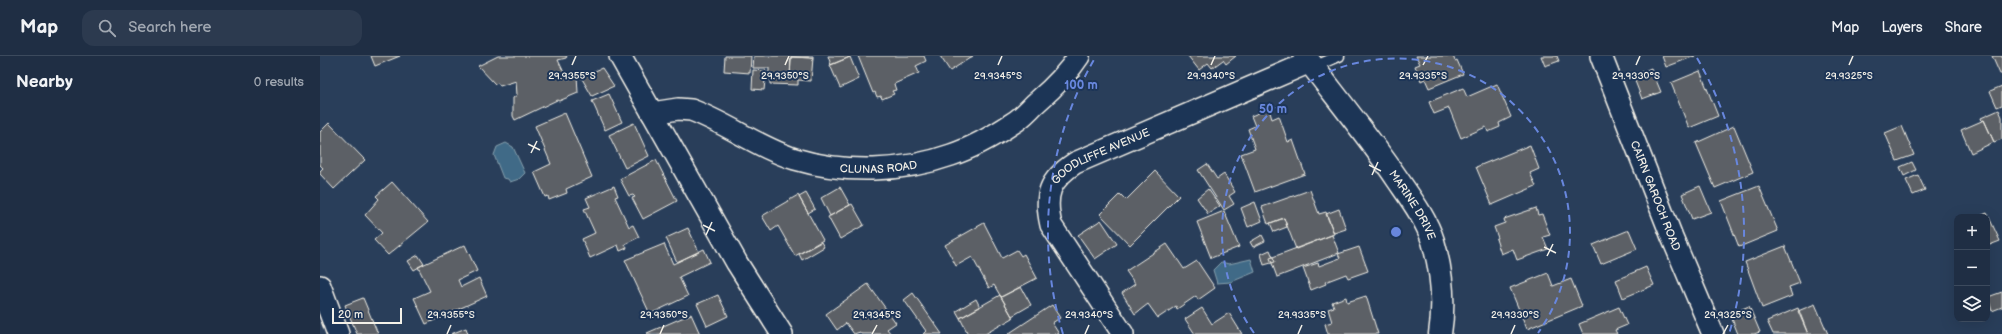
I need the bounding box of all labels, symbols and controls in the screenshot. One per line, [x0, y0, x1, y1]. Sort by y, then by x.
search box [82, 10, 362, 46]
text: Map [20, 16, 58, 39]
icon: search [96, 17, 118, 39]
text: Search here [128, 18, 211, 37]
text: Map [1831, 19, 1859, 36]
text: Layers [1881, 19, 1923, 36]
text: Share [1945, 19, 1982, 36]
text: 29.9355°S [548, 70, 596, 82]
text: 29.9350°S [761, 70, 809, 82]
text: 29.9345°S [974, 70, 1022, 82]
text: 29.9340°S [1187, 70, 1235, 82]
text: 29.9335°S [1399, 70, 1447, 82]
text: 29.9330°S [1612, 70, 1660, 82]
text: 29.9325°S [1825, 70, 1873, 82]
text: Nearby [16, 72, 73, 92]
text: 0 results [254, 74, 304, 90]
text: 100 m [1064, 78, 1098, 93]
text: 50 m [1259, 102, 1287, 117]
street label: GOODLIFFE AVENUE [1048, 125, 1151, 187]
street label: CAIRN GAROCH ROAD [1628, 139, 1684, 253]
street label: CLUNAS ROAD [839, 158, 918, 176]
street label: MARINE DRIVE [1387, 167, 1439, 241]
map controls [1954, 214, 1990, 322]
button: + [1954, 214, 1990, 250]
centre of rings [1389, 225, 1403, 239]
button: − [1954, 250, 1990, 286]
button: layers [1954, 286, 1990, 322]
scale bar [332, 306, 402, 325]
text: 20 m [338, 308, 363, 321]
text: 29.9355°S [427, 309, 475, 321]
text: 29.9350°S [640, 309, 688, 321]
text: 29.9345°S [853, 309, 901, 321]
text: 29.9340°S [1065, 309, 1113, 321]
text: 29.9335°S [1278, 309, 1326, 321]
text: 29.9330°S [1491, 309, 1539, 321]
text: 29.9325°S [1704, 309, 1752, 321]

